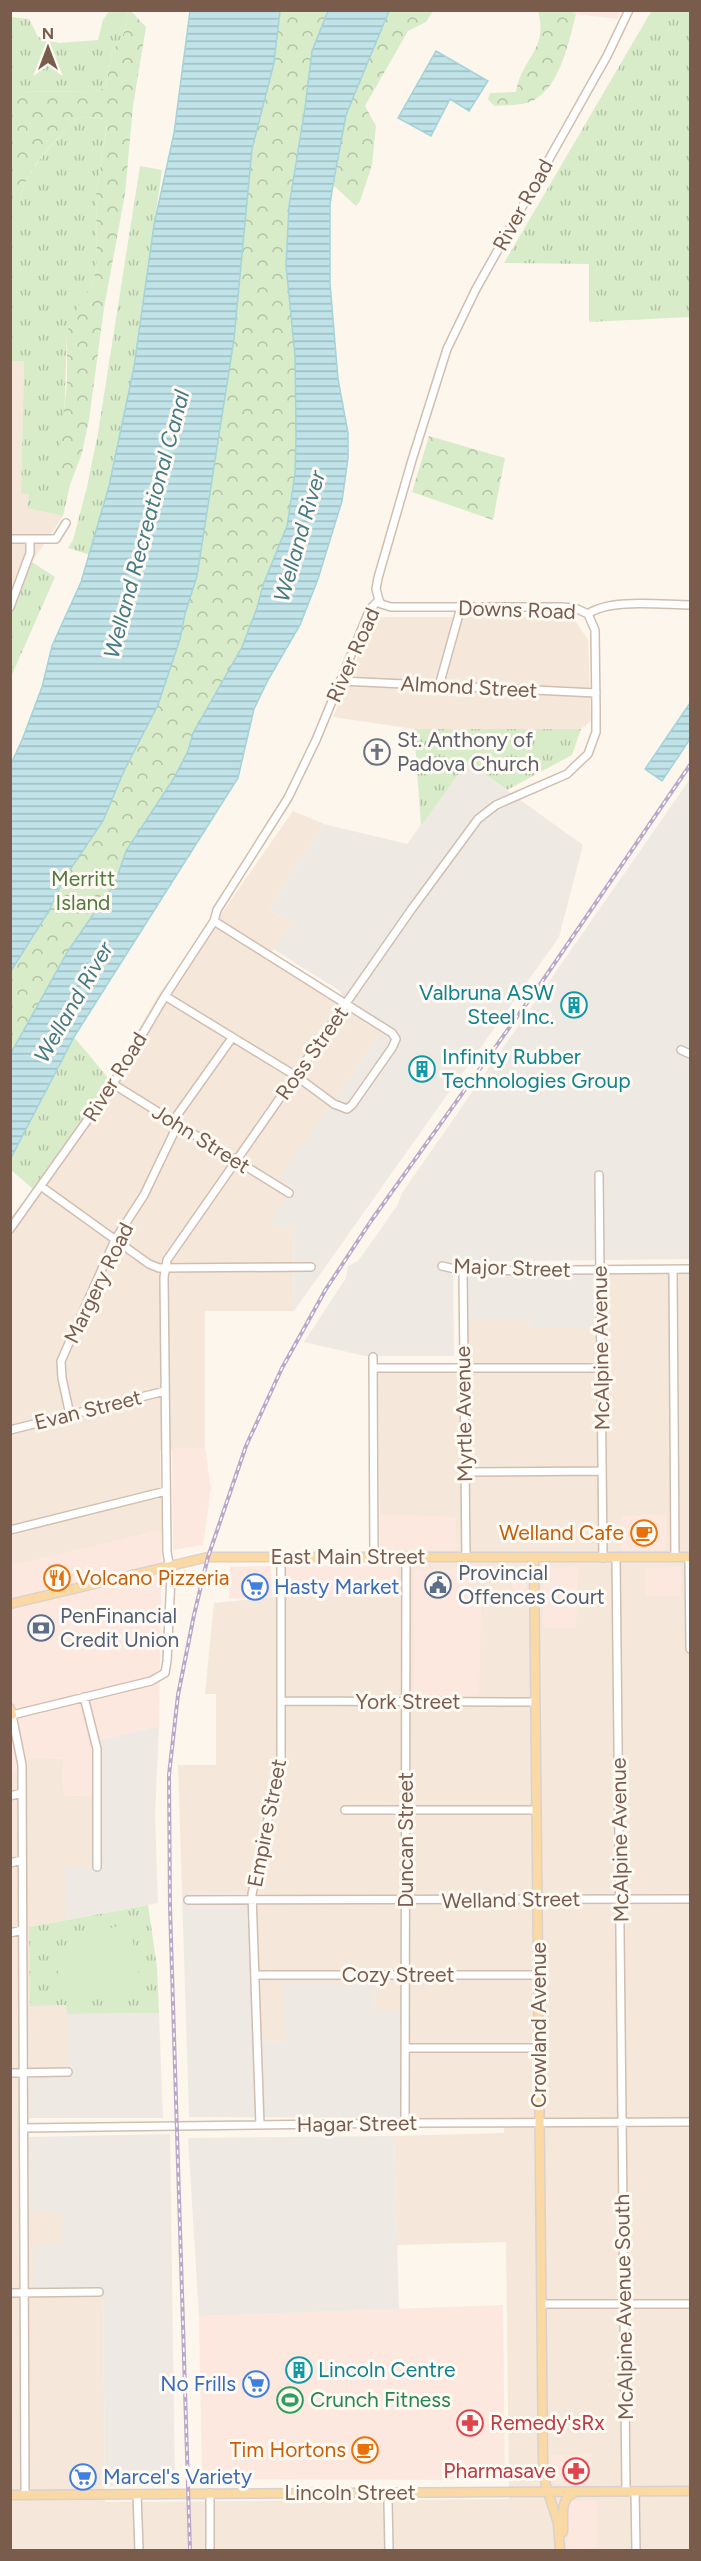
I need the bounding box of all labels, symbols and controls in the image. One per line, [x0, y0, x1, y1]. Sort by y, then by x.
north arrow [18, 18, 78, 78]
text: N [42, 24, 54, 43]
street label: River Road [487, 155, 558, 255]
water label: Welland Recreational Canal [98, 387, 195, 661]
water label: Welland River [268, 466, 332, 605]
street label: Downs Road [458, 595, 576, 624]
street label: River Road [321, 604, 384, 706]
street label: Almond Street [400, 670, 538, 703]
place label: St. Anthony of Padova Church [397, 727, 539, 776]
church icon: St. Anthony of Padova Church [362, 737, 392, 767]
park label: Merritt Island [51, 866, 115, 915]
water label: Welland River [28, 936, 120, 1068]
place label: Valbruna ASW Steel Inc. [419, 980, 554, 1029]
building icon: Valbruna ASW Steel Inc. [559, 990, 589, 1020]
street label: Ross Street [270, 1001, 353, 1104]
street label: River Road [77, 1027, 152, 1126]
place label: Infinity Rubber Technologies Group [442, 1044, 631, 1093]
building icon: Infinity Rubber Technologies Group [407, 1054, 437, 1084]
street label: John Street [148, 1099, 255, 1178]
street label: Margery Road [59, 1218, 139, 1347]
street label: Major Street [453, 1253, 571, 1282]
street label: McAlpine Avenue [587, 1265, 614, 1431]
street label: Myrtle Avenue [450, 1346, 477, 1482]
street label: Evan Street [32, 1384, 144, 1435]
cafe icon: Welland Cafe [629, 1518, 659, 1548]
place label: Welland Cafe [499, 1520, 624, 1545]
street label: East Main Street [270, 1544, 426, 1569]
place label: Provincial Offences Court [458, 1560, 605, 1609]
restaurant icon: Volcano Pizzeria [42, 1563, 72, 1593]
place label: Volcano Pizzeria [76, 1565, 229, 1590]
public building icon: Provincial Offences Court [423, 1570, 453, 1600]
supermarket icon: Hasty Market [240, 1572, 270, 1602]
place label: Hasty Market [274, 1574, 399, 1599]
place label: PenFinancial Credit Union [60, 1603, 179, 1652]
bank icon: PenFinancial Credit Union [26, 1613, 56, 1643]
street label: York Street [356, 1689, 460, 1714]
street label: Empire Street [242, 1757, 291, 1889]
street label: McAlpine Avenue [606, 1757, 633, 1923]
street label: Duncan Street [393, 1772, 418, 1908]
street label: Welland Street [441, 1886, 581, 1913]
street label: Crowland Avenue [526, 1942, 551, 2108]
street label: Cozy Street [342, 1962, 454, 1987]
street label: Hagar Street [296, 2110, 418, 2137]
street label: McAlpine Avenue South [609, 2194, 638, 2420]
building icon: Lincoln Centre [284, 2355, 314, 2385]
place label: Lincoln Centre [318, 2357, 455, 2382]
supermarket icon: No Frills [241, 2369, 271, 2399]
place label: No Frills [160, 2371, 236, 2396]
sports icon: Crunch Fitness [275, 2385, 305, 2415]
place label: Crunch Fitness [310, 2387, 451, 2412]
pharmacy icon: Remedy'sRx [455, 2408, 485, 2438]
place label: Remedy'sRx [490, 2410, 604, 2435]
cafe icon: Tim Hortons [350, 2435, 380, 2465]
place label: Tim Hortons [230, 2437, 346, 2462]
pharmacy icon: Pharmasave [561, 2456, 591, 2486]
place label: Pharmasave [443, 2458, 556, 2483]
supermarket icon: Marcel's Variety [68, 2462, 98, 2492]
place label: Marcel's Variety [103, 2464, 252, 2489]
street label: Lincoln Street [284, 2480, 416, 2505]

